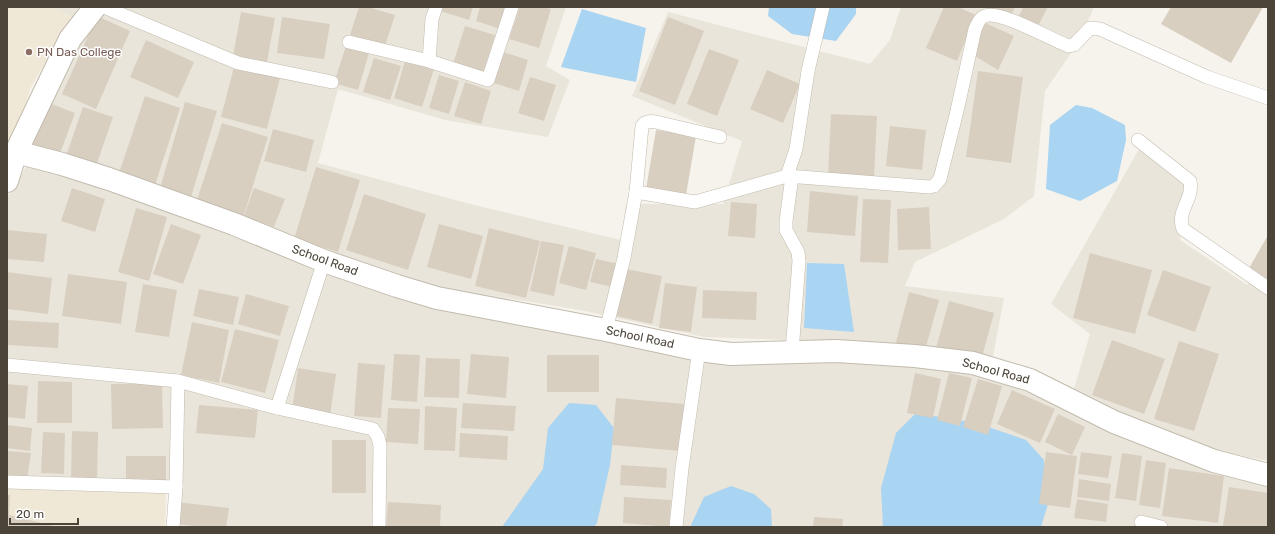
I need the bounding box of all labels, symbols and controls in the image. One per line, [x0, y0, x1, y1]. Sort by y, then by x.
place label: PN Das College [37, 45, 122, 59]
marker: PN Das College [24, 47, 34, 57]
street label: School Road [290, 242, 360, 278]
street label: School Road [605, 323, 675, 351]
street label: School Road [961, 355, 1031, 387]
scale bar [10, 500, 78, 526]
text: 20 m [16, 507, 44, 521]

